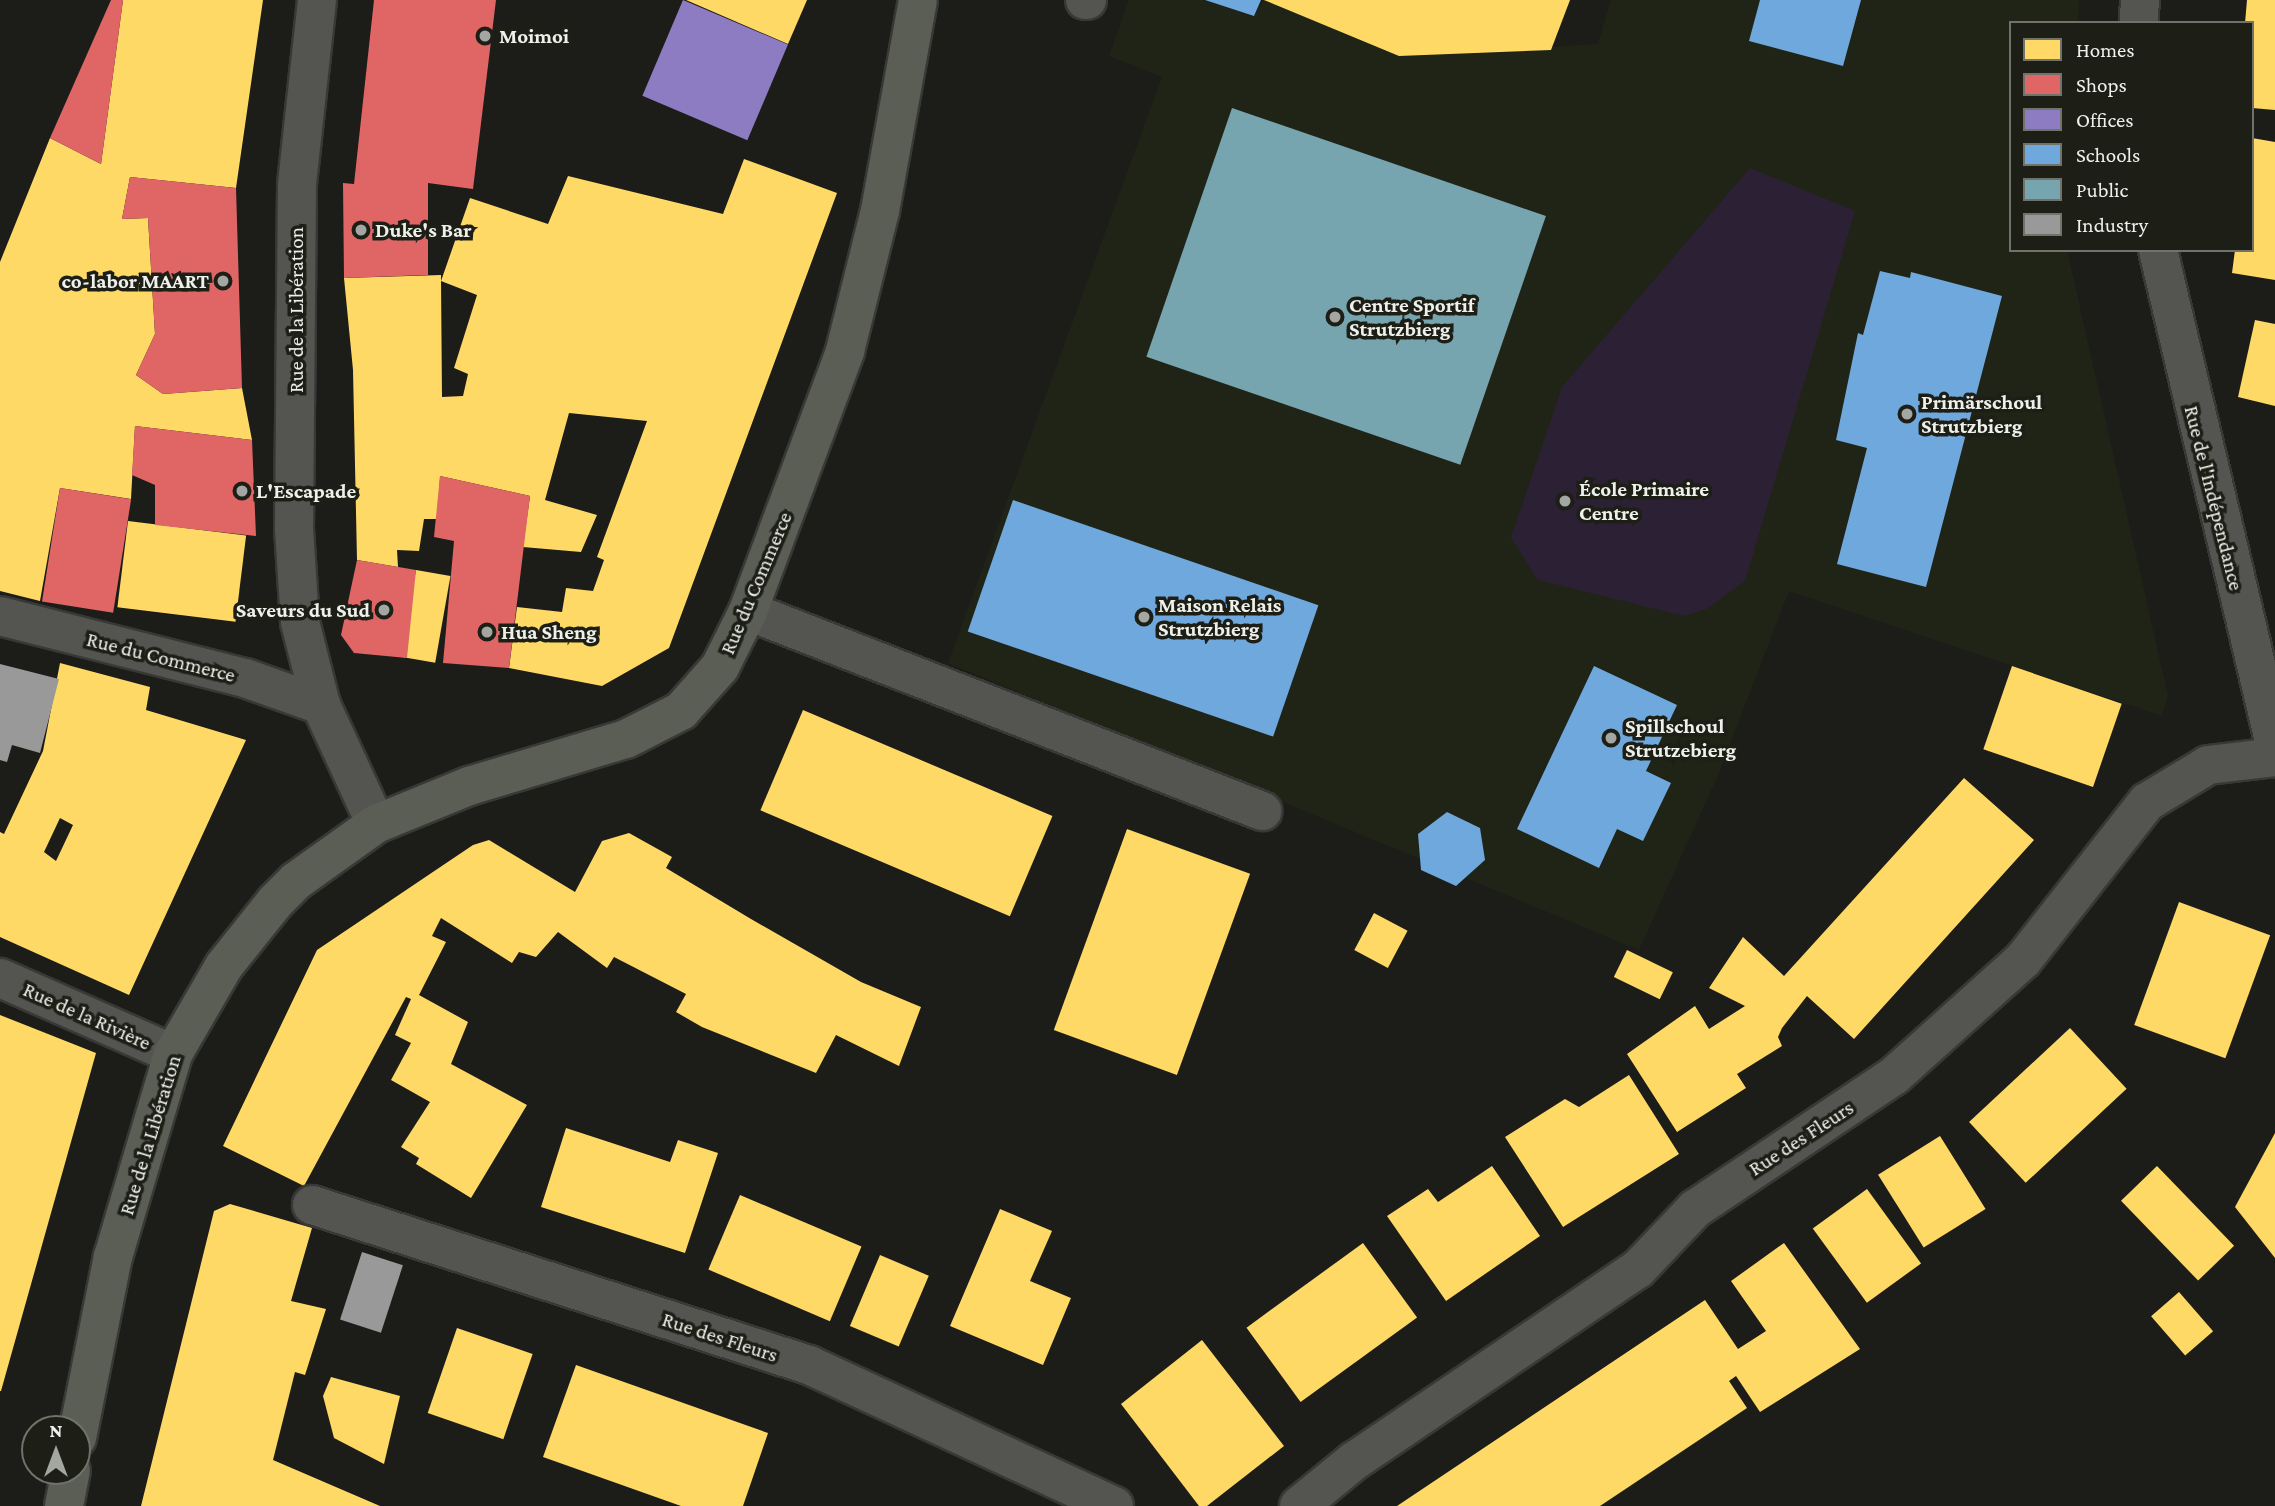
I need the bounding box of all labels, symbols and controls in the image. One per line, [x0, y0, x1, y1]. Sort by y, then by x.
legend [2009, 21, 2254, 252]
place label: Moimoi [499, 23, 569, 49]
marker: Moimoi [477, 28, 493, 44]
text: Homes [2076, 38, 2135, 62]
text: Shops [2076, 73, 2127, 97]
text: Offices [2076, 108, 2134, 132]
text: Schools [2076, 143, 2140, 167]
text: Public [2076, 178, 2128, 202]
text: Industry [2076, 213, 2148, 237]
place label: Duke's Bar [375, 217, 472, 243]
marker: Duke's Bar [353, 222, 369, 238]
street label: Rue de la Libération [283, 227, 309, 393]
place label: co-labor MAART [62, 268, 209, 294]
marker: co-labor MAART [215, 273, 231, 289]
place label: Centre Sportif Strutzbierg [1349, 292, 1475, 342]
marker: Centre Sportif Strutzbierg [1327, 309, 1343, 325]
place label: Primärschoul Strutzbierg [1921, 389, 2042, 439]
street label: Rue de l'Indépendance [2179, 403, 2249, 593]
marker: Primärschoul Strutzbierg [1899, 406, 1915, 422]
place label: École Primaire Centre [1579, 476, 1709, 526]
place label: L'Escapade [256, 478, 356, 504]
marker: L'Escapade [234, 483, 250, 499]
marker: École Primaire Centre [1557, 493, 1573, 509]
street label: Rue du Commerce [715, 508, 797, 658]
place label: Maison Relais Strutzbierg [1158, 592, 1281, 642]
place label: Saveurs du Sud [236, 597, 370, 623]
marker: Saveurs du Sud [376, 602, 392, 618]
marker: Maison Relais Strutzbierg [1136, 609, 1152, 625]
place label: Hua Sheng [501, 619, 597, 645]
marker: Hua Sheng [479, 624, 495, 640]
street label: Rue du Commerce [84, 626, 238, 688]
place label: Spillschoul Strutzebierg [1625, 713, 1736, 763]
marker: Spillschoul Strutzebierg [1603, 730, 1619, 746]
street label: Rue de la Rivière [19, 977, 155, 1055]
street label: Rue de la Libération [114, 1052, 186, 1218]
street label: Rue des Fleurs [1744, 1095, 1858, 1181]
street label: Rue des Fleurs [659, 1306, 781, 1368]
north arrow [21, 1415, 91, 1485]
text: N [50, 1420, 62, 1441]

